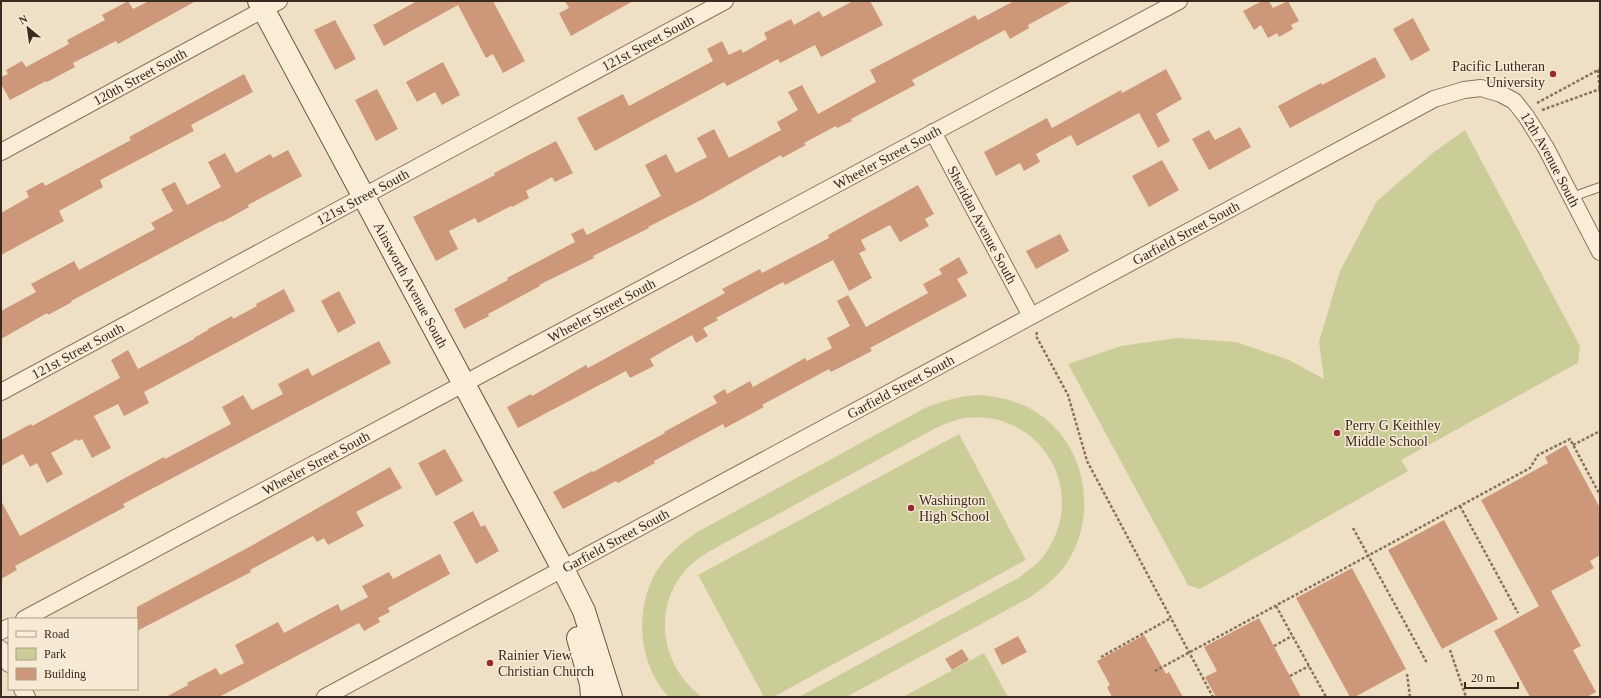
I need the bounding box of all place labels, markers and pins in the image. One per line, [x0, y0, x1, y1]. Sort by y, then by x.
place label: Pacific Lutheran University [1452, 59, 1545, 90]
marker: Pacific Lutheran University [1548, 69, 1558, 79]
place label: Perry G Keithley Middle School [1345, 418, 1441, 449]
marker: Perry G Keithley Middle School [1332, 428, 1342, 438]
place label: Washington High School [919, 493, 990, 524]
marker: Washington High School [906, 503, 916, 513]
place label: Rainier View Christian Church [498, 648, 594, 679]
marker: Rainier View Christian Church [485, 658, 495, 668]

